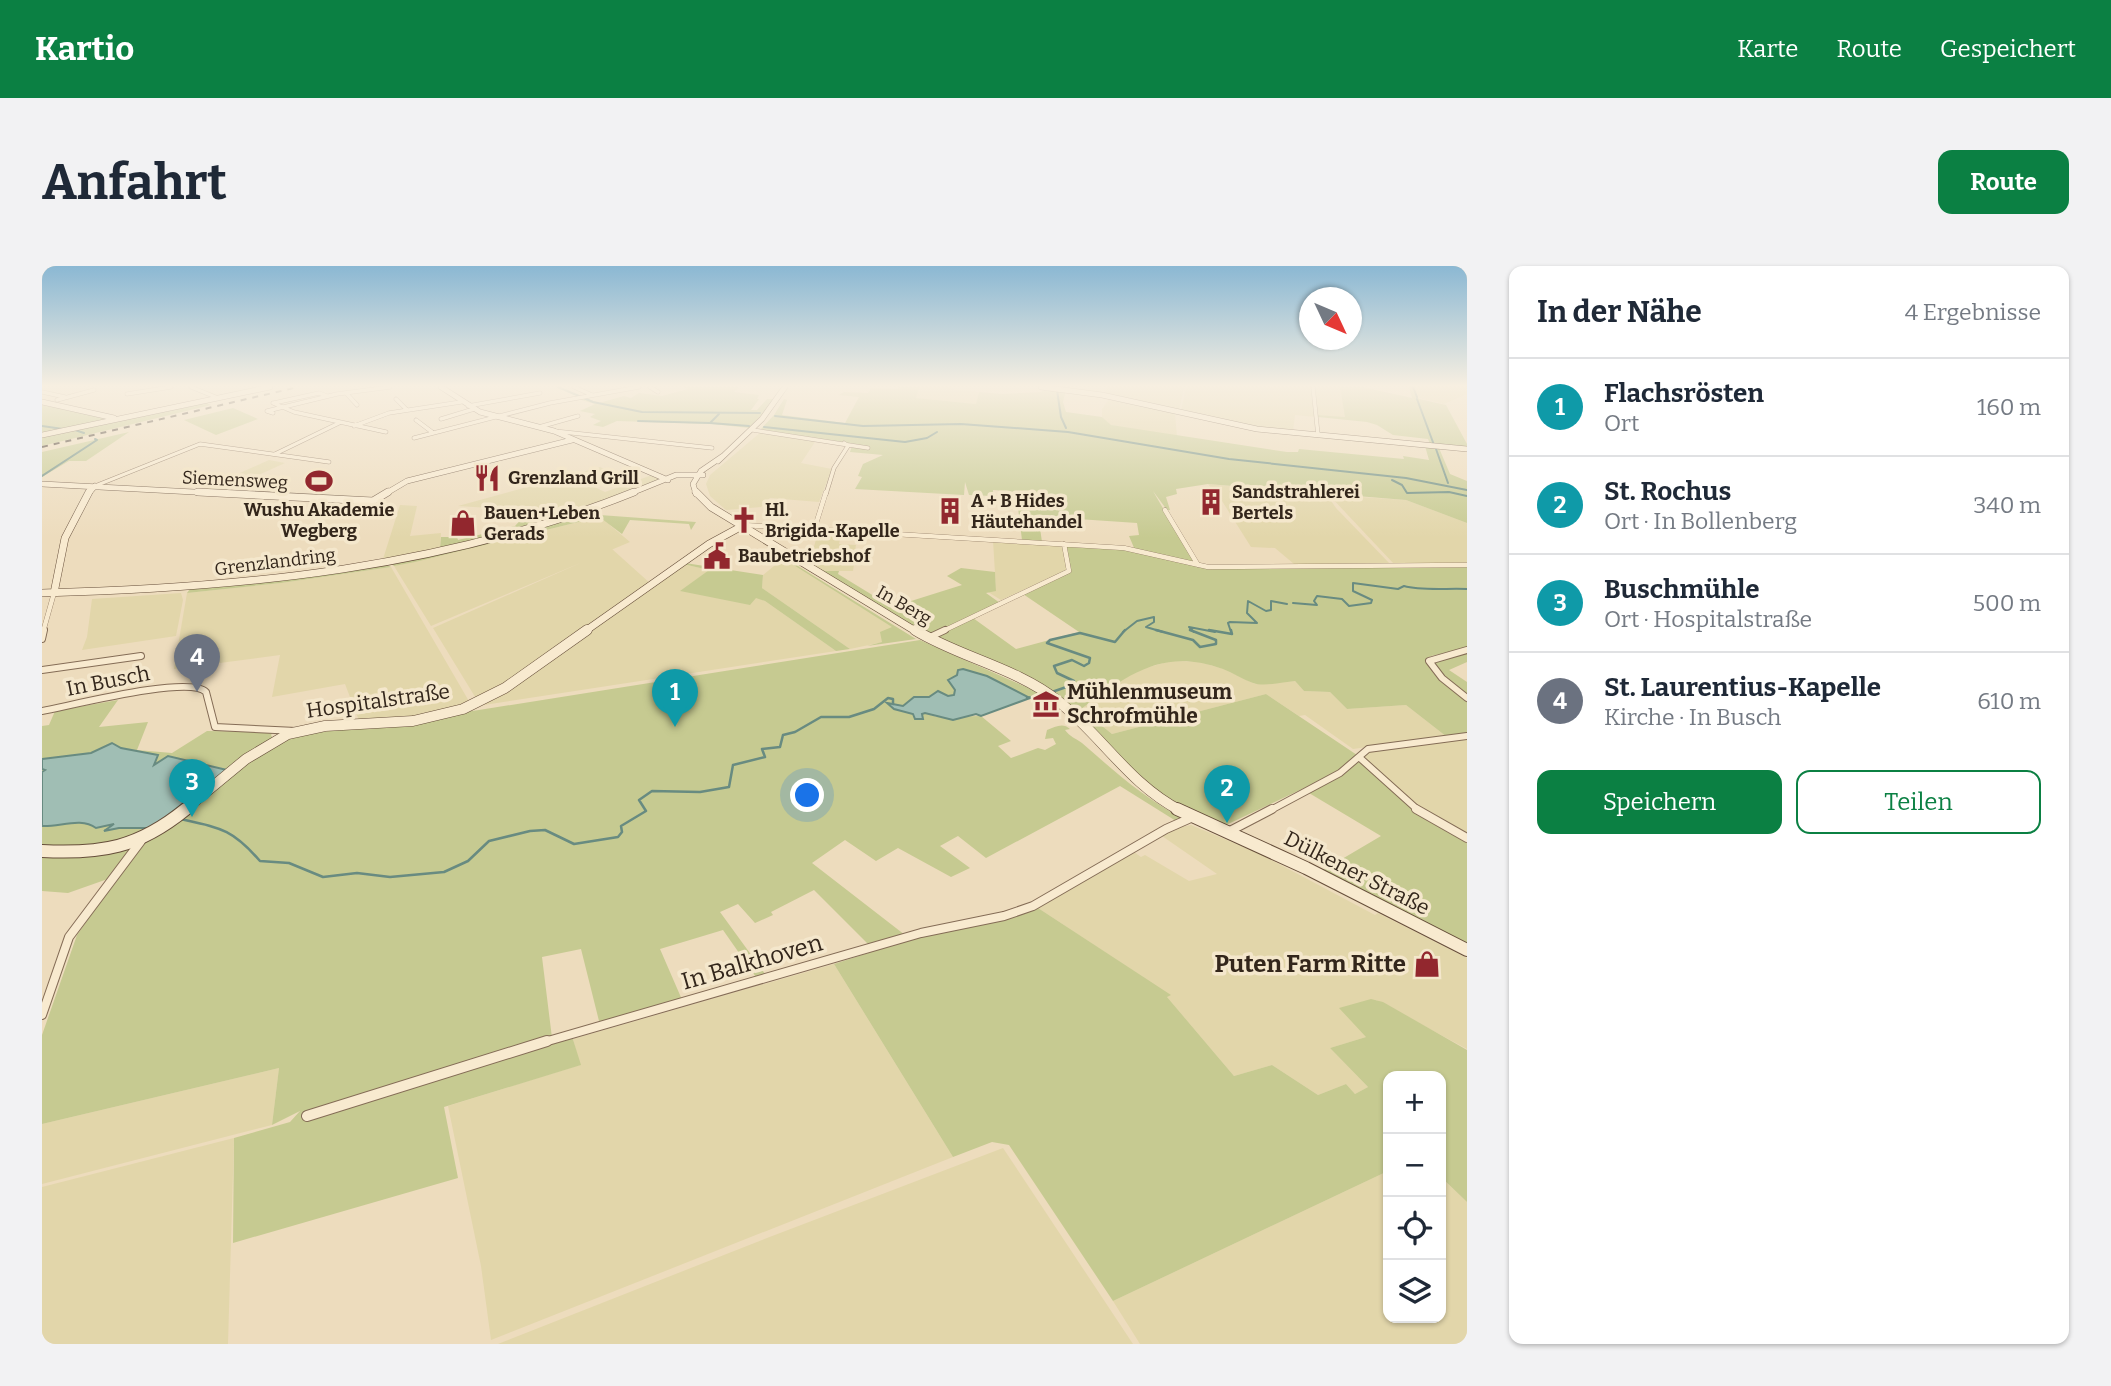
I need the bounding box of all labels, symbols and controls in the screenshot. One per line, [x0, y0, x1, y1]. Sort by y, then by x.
text: Kartio [35, 29, 134, 69]
text: Karte [1737, 35, 1799, 63]
text: Route [1837, 35, 1902, 63]
text: Gespeichert [1940, 35, 2076, 63]
button: Route [1938, 150, 2069, 214]
text: Anfahrt [42, 153, 227, 212]
north arrow [1299, 287, 1362, 350]
text: In der Nähe [1537, 294, 1702, 330]
text: 4 Ergebnisse [1905, 298, 2041, 326]
text: Flachsrösten [1604, 378, 1764, 409]
text: 1 [1555, 393, 1565, 421]
text: 160 m [1977, 393, 2041, 421]
text: Ort [1604, 409, 1639, 437]
restaurant icon: Grenzland Grill [472, 463, 502, 493]
street label: Siemensweg [181, 466, 289, 494]
sports icon: Wushu Akademie Wegberg [304, 466, 334, 496]
place label: Grenzland Grill [508, 467, 639, 489]
text: St. Rochus [1604, 476, 1731, 507]
place label: Sandstrahlerei Bertels [1232, 481, 1360, 524]
building icon: Sandstrahlerei Bertels [1196, 487, 1226, 517]
place label: A + B Hides Häutehandel [971, 490, 1083, 533]
text: 2 [1554, 491, 1566, 519]
text: 340 m [1973, 491, 2041, 519]
building icon: A + B Hides Häutehandel [935, 496, 965, 526]
place label: Wushu Akademie Wegberg [244, 499, 394, 542]
place label: Hl. Brigida-Kapelle [765, 499, 900, 542]
place label: Bauen+Leben Gerads [484, 502, 601, 545]
church icon: Hl. Brigida-Kapelle [729, 505, 759, 535]
text: Ort · In Bollenberg [1604, 507, 1797, 535]
shop icon: Bauen+Leben Gerads [448, 508, 478, 538]
public building icon: Baubetriebshof [702, 541, 732, 571]
street label: Grenzlandring [213, 544, 337, 580]
place label: Baubetriebshof [738, 545, 872, 567]
text: Buschmühle [1604, 574, 1760, 605]
street label: In Berg [872, 580, 936, 630]
text: 3 [1553, 589, 1567, 617]
text: 500 m [1973, 589, 2041, 617]
text: Ort · Hospitalstraße [1604, 605, 1812, 633]
pin: 4 [174, 634, 220, 692]
street label: In Busch [64, 660, 152, 702]
pin: 1 [652, 669, 698, 727]
text: St. Laurentius-Kapelle [1604, 672, 1881, 703]
street label: Hospitalstraße [304, 678, 452, 724]
place label: Mühlenmuseum Schrofmühle [1067, 679, 1232, 729]
text: 4 [1553, 687, 1567, 715]
text: 610 m [1977, 687, 2041, 715]
museum icon: Mühlenmuseum Schrofmühle [1031, 689, 1061, 719]
text: Kirche · In Busch [1604, 703, 1781, 731]
pin: 3 [169, 759, 215, 817]
pin: 2 [1204, 765, 1250, 823]
button: Speichern [1537, 770, 1782, 834]
button: Teilen [1796, 770, 2041, 834]
your location [790, 778, 824, 812]
street label: Dülkener Straße [1280, 825, 1434, 921]
street label: In Balkhoven [678, 929, 826, 995]
shop icon: Puten Farm Ritte [1412, 949, 1442, 979]
place label: Puten Farm Ritte [1214, 950, 1406, 978]
map controls [1383, 1071, 1446, 1323]
button: + [1383, 1071, 1446, 1134]
button: − [1383, 1134, 1446, 1197]
button: locate [1383, 1197, 1446, 1260]
button: layers [1383, 1260, 1446, 1323]

